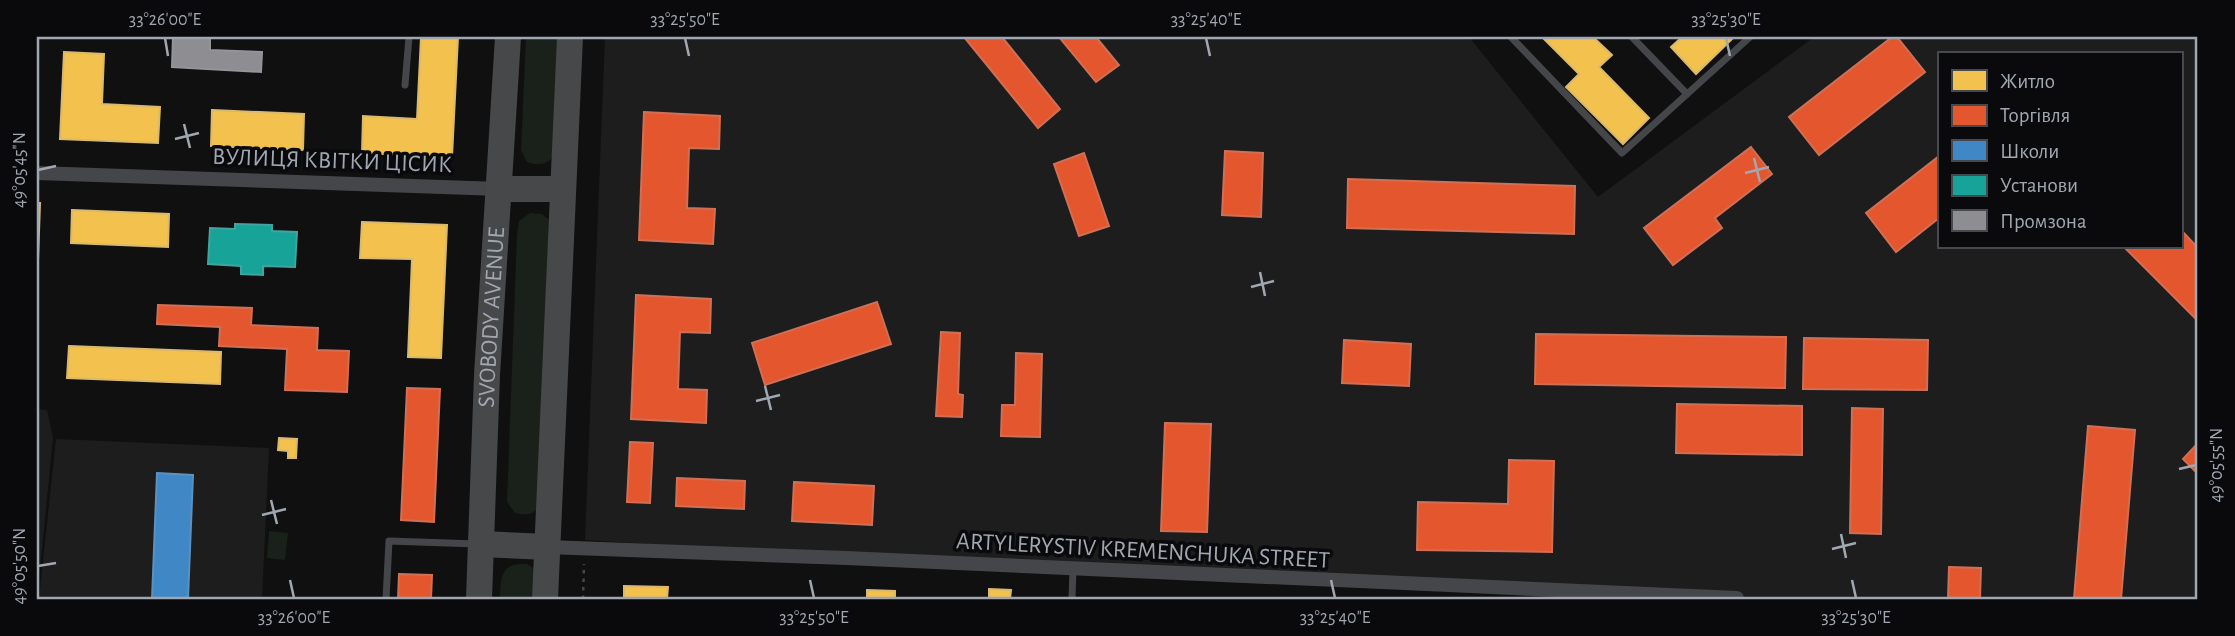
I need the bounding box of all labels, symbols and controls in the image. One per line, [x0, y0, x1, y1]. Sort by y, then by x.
text: 33°26'00"E [129, 11, 202, 29]
text: 33°25'50"E [650, 11, 720, 29]
text: 33°25'40"E [1171, 11, 1242, 29]
text: 33°25'30"E [1691, 11, 1761, 29]
legend [1938, 52, 2182, 248]
text: Житло [2000, 71, 2055, 92]
text: Торгівля [2000, 105, 2070, 126]
text: 49°05'45"N [11, 132, 29, 208]
text: Школи [2000, 141, 2059, 162]
street label: ВУЛИЦЯ КВІТКИ ЦІСИК [211, 145, 452, 177]
text: Установи [2000, 175, 2078, 196]
text: Промзона [2000, 211, 2087, 232]
street label: SVOBODY AVENUE [475, 226, 509, 408]
text: 49°05'55"N [2208, 428, 2226, 502]
text: 49°05'50"N [11, 528, 29, 604]
street label: ARTYLERYSTIV KREMENCHUKA STREET [956, 529, 1331, 573]
text: 33°26'00"E [258, 609, 331, 627]
text: 33°25'50"E [779, 609, 849, 627]
text: 33°25'40"E [1300, 609, 1371, 627]
text: 33°25'30"E [1821, 609, 1891, 627]

